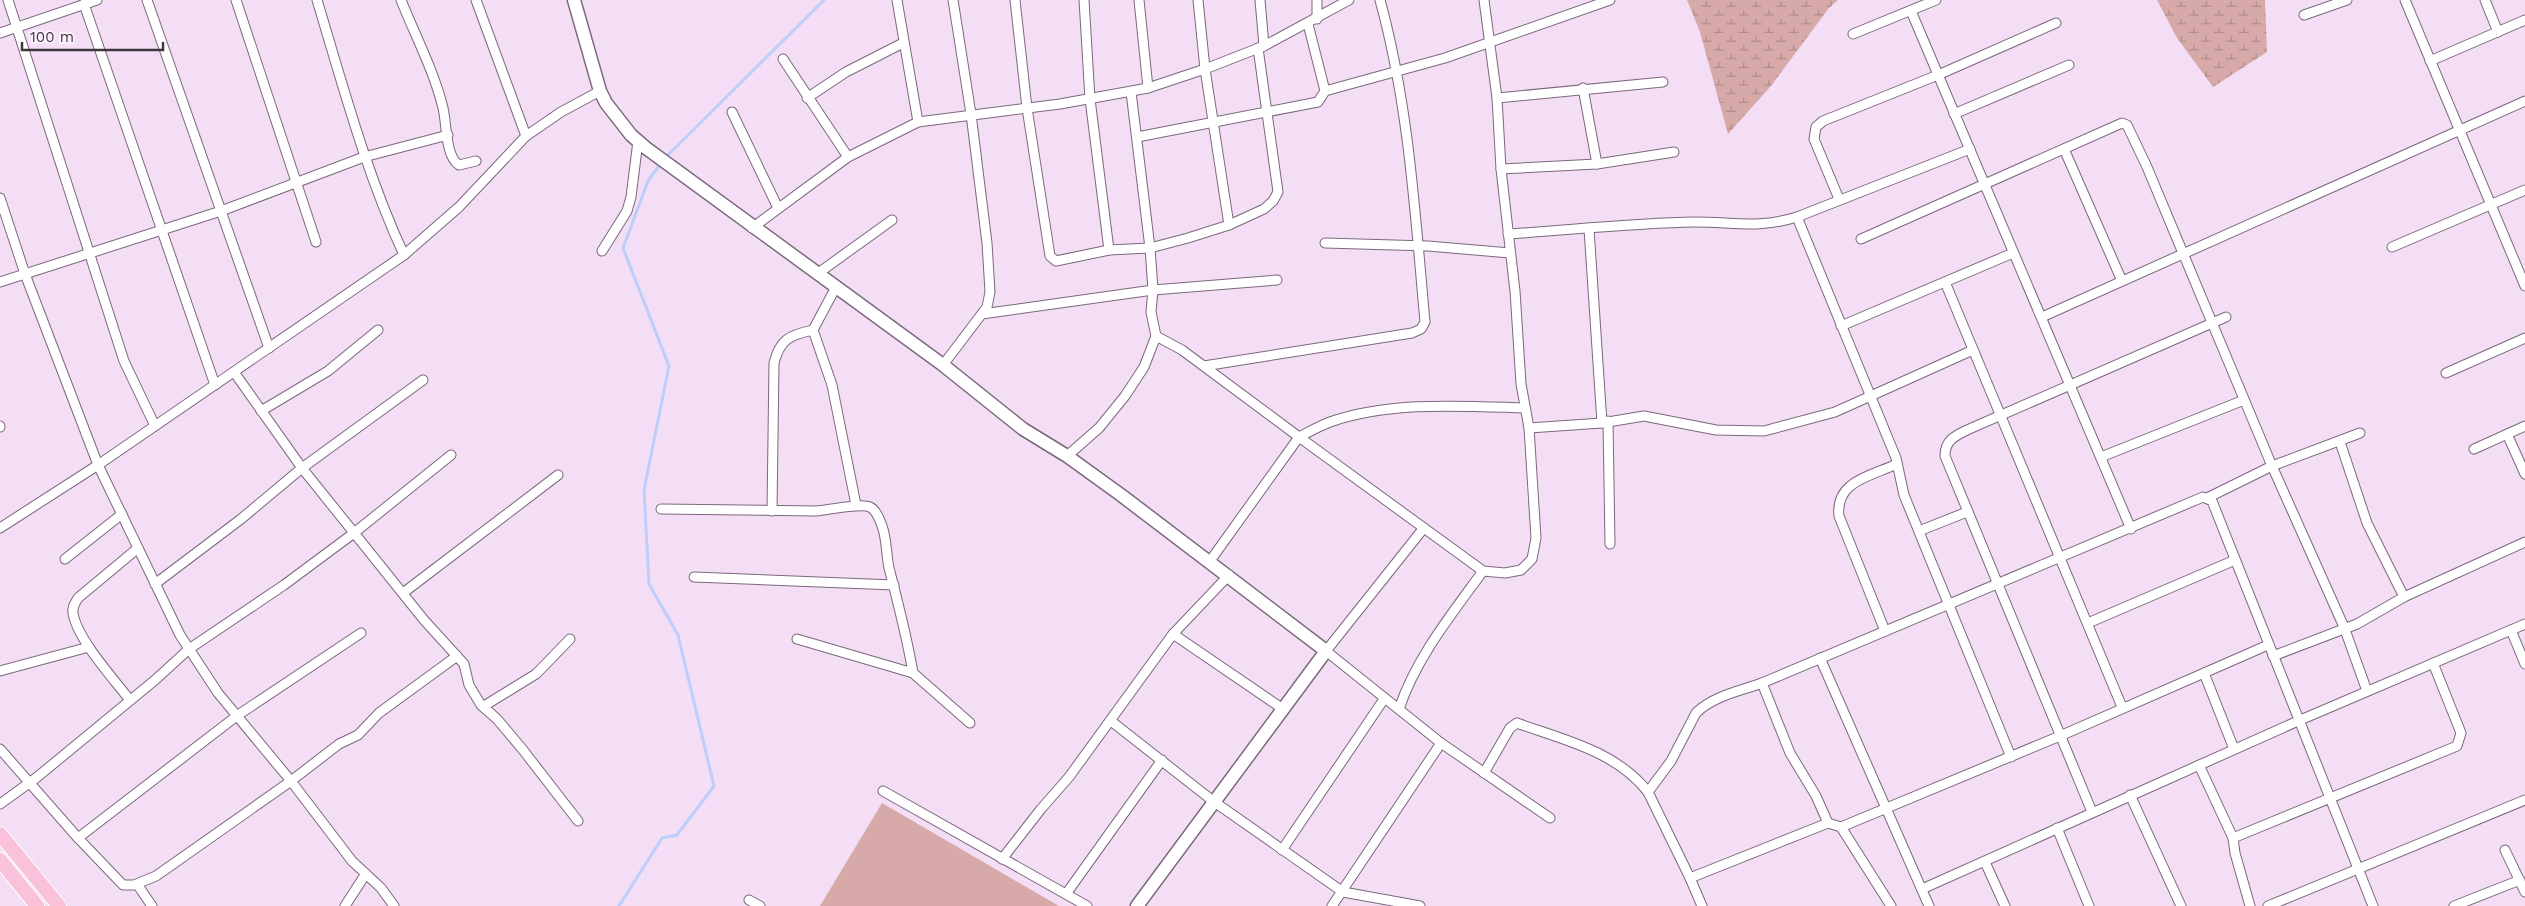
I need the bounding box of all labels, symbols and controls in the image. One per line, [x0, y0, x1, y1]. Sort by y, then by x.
scale bar [22, 20, 164, 52]
text: 100 m [30, 28, 74, 46]

